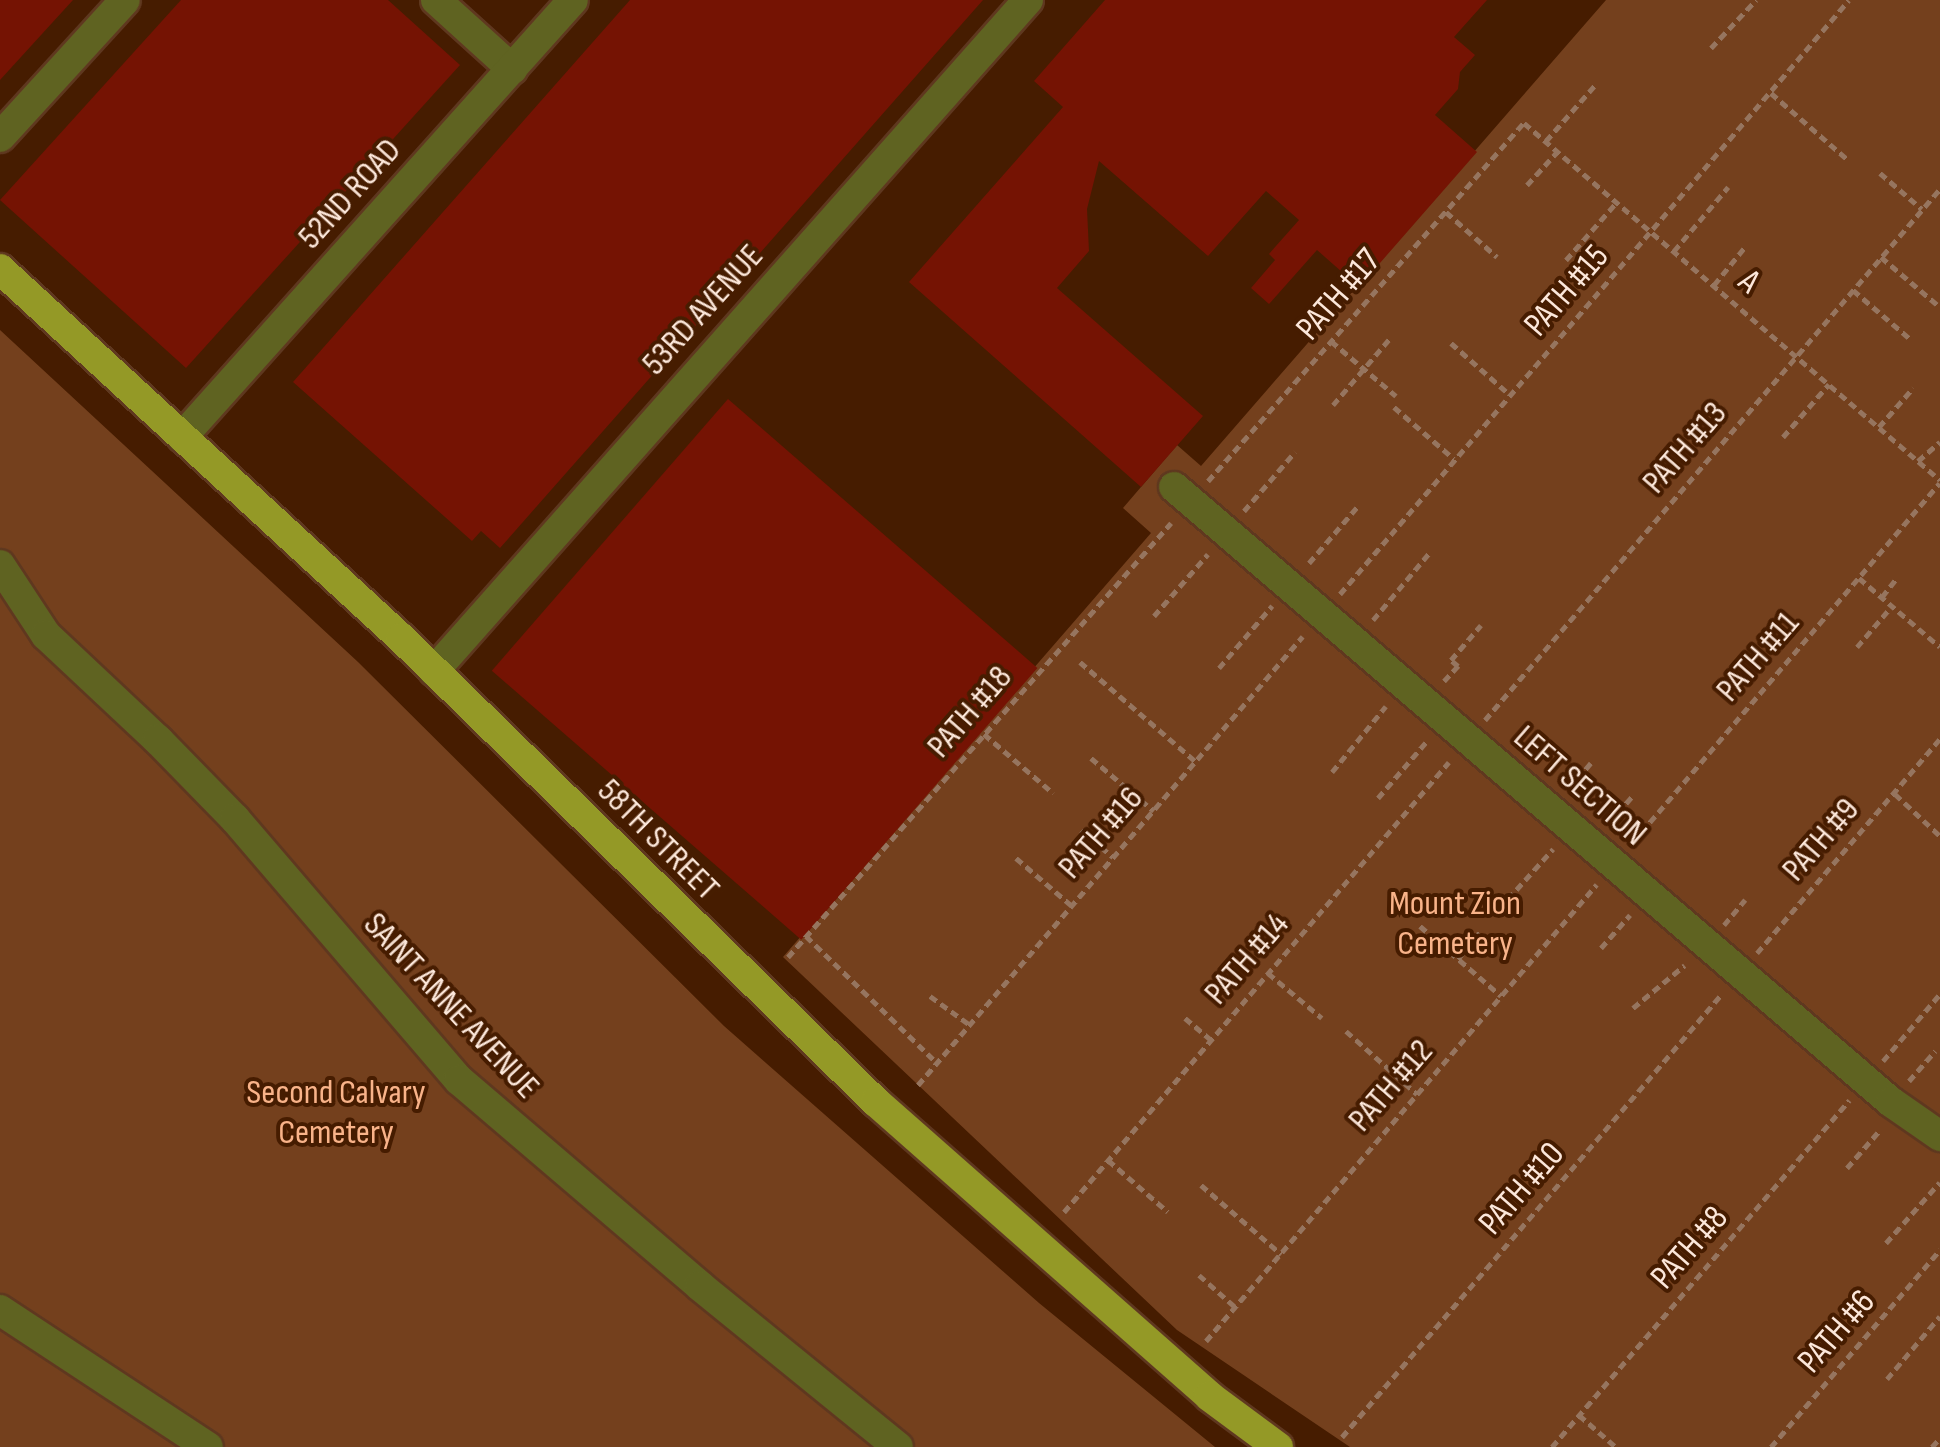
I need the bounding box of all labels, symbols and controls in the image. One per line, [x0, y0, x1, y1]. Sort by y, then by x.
street label: 52ND ROAD [289, 130, 411, 258]
street label: 53RD AVENUE [633, 236, 773, 384]
street label: PATH #15 [1516, 237, 1618, 345]
street label: PATH #17 [1288, 241, 1390, 349]
street label: A [1730, 261, 1768, 303]
street label: PATH #13 [1634, 394, 1736, 502]
street label: PATH #11 [1708, 603, 1808, 711]
street label: PATH #18 [919, 657, 1021, 767]
street label: LEFT SECTION [1505, 717, 1655, 855]
street label: 58TH STREET [588, 770, 728, 910]
street label: PATH #16 [1050, 778, 1152, 888]
street label: PATH #9 [1773, 790, 1869, 890]
park label: Mount Zion Cemetery [1389, 883, 1521, 965]
street label: SAINT ANNE AVENUE [354, 904, 548, 1108]
street label: PATH #14 [1196, 905, 1298, 1013]
street label: PATH #12 [1340, 1031, 1442, 1141]
park label: Second Calvary Cemetery [246, 1072, 426, 1154]
street label: PATH #10 [1470, 1134, 1574, 1244]
street label: PATH #8 [1643, 1198, 1737, 1298]
street label: PATH #6 [1790, 1282, 1884, 1382]

